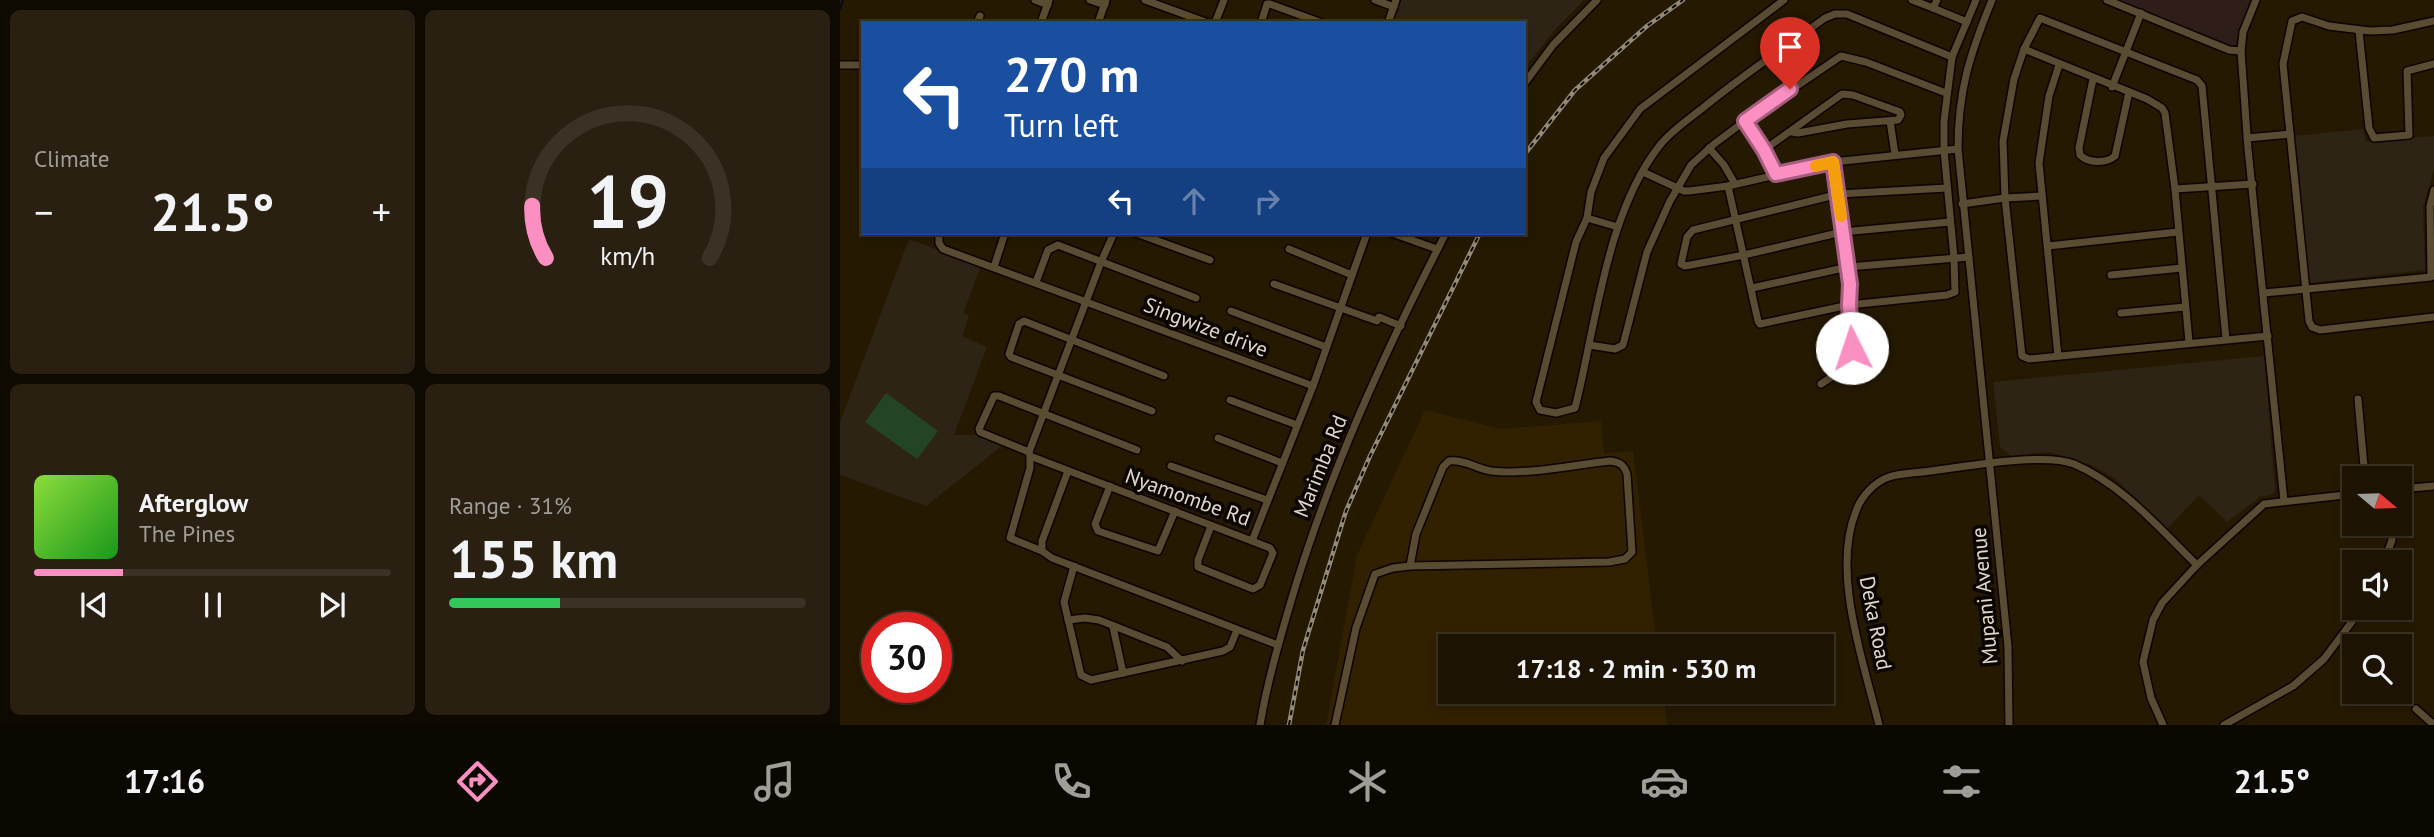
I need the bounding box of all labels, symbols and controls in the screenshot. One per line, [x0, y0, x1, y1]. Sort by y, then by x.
pin [1760, 17, 1820, 89]
icon: arrive [1771, 28, 1809, 66]
text: 270 m [1004, 42, 1139, 106]
icon: left [889, 49, 980, 140]
text: Turn left [1004, 104, 1119, 146]
text: Climate [34, 144, 109, 173]
text: 19 [586, 154, 669, 248]
text: 21.5° [151, 178, 274, 245]
icon: left [1102, 182, 1140, 220]
icon: ahead [1175, 182, 1213, 220]
icon: right [1248, 182, 1286, 220]
text: − [34, 187, 53, 236]
text: + [372, 187, 391, 236]
text: km/h [600, 240, 655, 272]
street label: Singwize drive [1140, 291, 1272, 363]
position arrow [1815, 311, 1889, 385]
street label: Marimba Rd [1287, 411, 1353, 521]
street label: Nyamombe Rd [1122, 462, 1254, 532]
north arrow [2342, 466, 2412, 536]
map controls [2342, 466, 2412, 704]
text: Afterglow [139, 486, 248, 519]
text: Range · 31% [449, 491, 572, 520]
text: The Pines [139, 519, 235, 548]
text: 155 km [449, 525, 618, 592]
street label: Mupani Avenue [1965, 526, 2003, 666]
button: sound [2342, 550, 2412, 620]
street label: Deka Road [1854, 574, 1898, 672]
icon: previous [75, 586, 113, 624]
icon: pause [194, 586, 232, 624]
icon: next [313, 586, 351, 624]
speed limit sign: 30 [861, 612, 952, 703]
button: search [2342, 634, 2412, 704]
text: 17:18 · 2 min · 530 m [1516, 652, 1756, 685]
icon: directions [453, 757, 502, 806]
icon: music [750, 757, 799, 806]
icon: phone [1047, 757, 1096, 806]
icon: climate [1343, 757, 1392, 806]
icon: car [1640, 757, 1689, 806]
icon: filters [1937, 757, 1986, 806]
text: 17:16 [124, 760, 205, 802]
text: 21.5° [2234, 760, 2310, 802]

